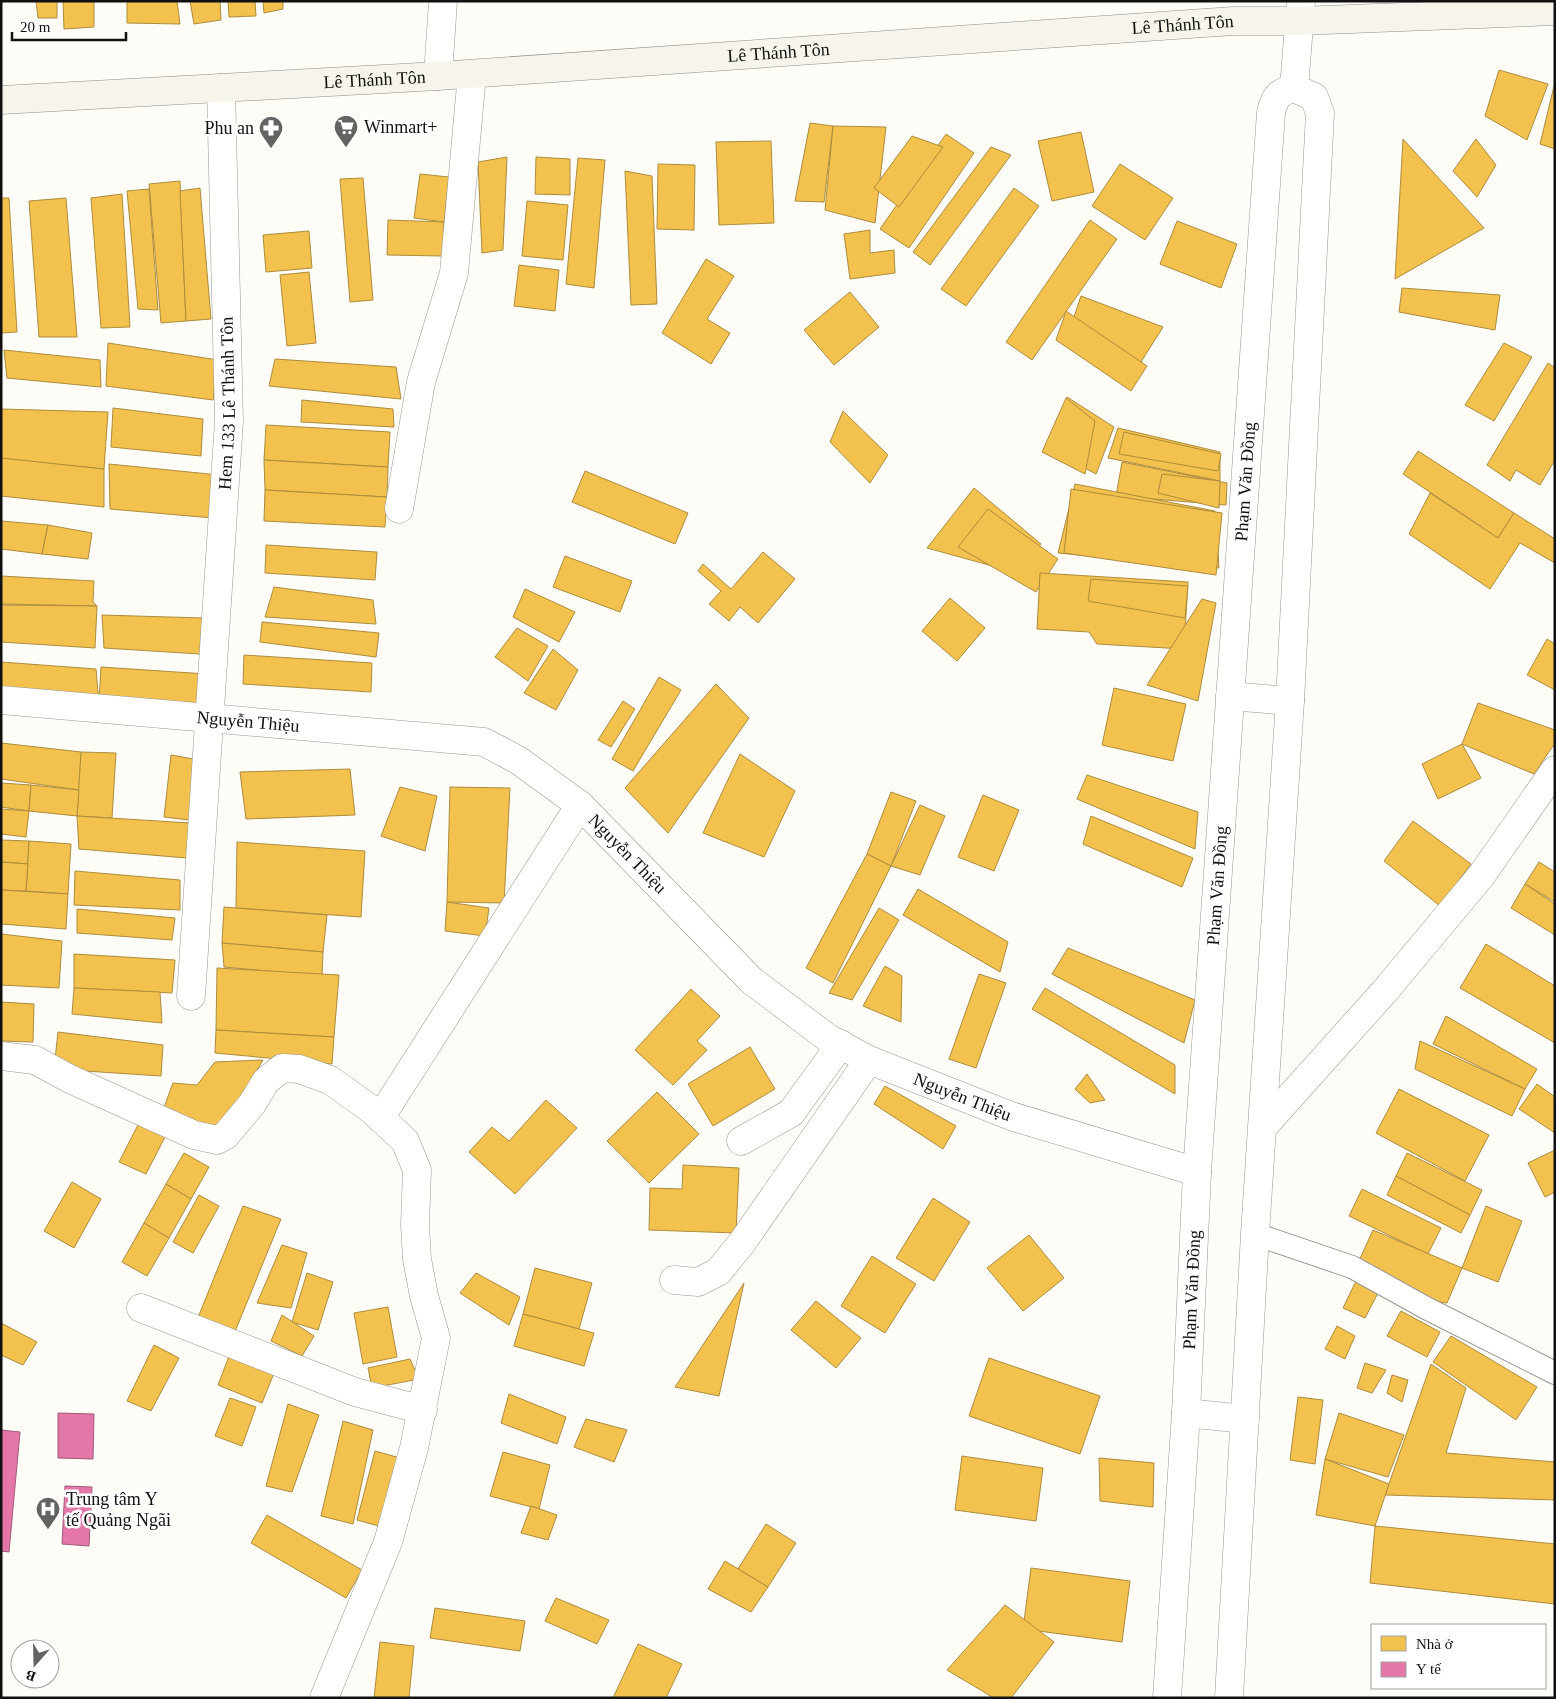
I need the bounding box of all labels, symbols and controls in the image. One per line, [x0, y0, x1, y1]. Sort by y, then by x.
scale bar [12, 10, 126, 42]
street label: Lê Thánh Tôn [1131, 11, 1234, 38]
text: 20 m [20, 19, 51, 35]
street label: Lê Thánh Tôn [727, 39, 830, 66]
street label: Lê Thánh Tôn [323, 67, 426, 92]
supermarket icon: Winmart+ [333, 114, 359, 148]
pharmacy icon: Phu an [258, 115, 284, 149]
place label: Winmart+ [364, 117, 437, 137]
place label: Phu an [205, 118, 254, 138]
street label: Hem 133 Lê Thánh Tôn [214, 316, 239, 490]
street label: Phạm Văn Đồng [1231, 421, 1259, 542]
street label: Nguyễn Thiệu [196, 707, 300, 736]
street label: Nguyễn Thiệu [584, 810, 671, 898]
street label: Phạm Văn Đồng [1203, 825, 1231, 946]
street label: Nguyễn Thiệu [911, 1069, 1014, 1125]
street label: Phạm Văn Đồng [1179, 1230, 1204, 1350]
place label: Trung tâm Y tế Quảng Ngãi [66, 1489, 171, 1530]
hospital icon: Trung tâm Y tế Quảng Ngãi [35, 1496, 61, 1530]
legend [1371, 1624, 1546, 1689]
text: Nhà ở [1416, 1636, 1454, 1652]
north arrow [10, 1639, 60, 1689]
text: Y tế [1416, 1661, 1441, 1677]
text: B [24, 1667, 38, 1684]

